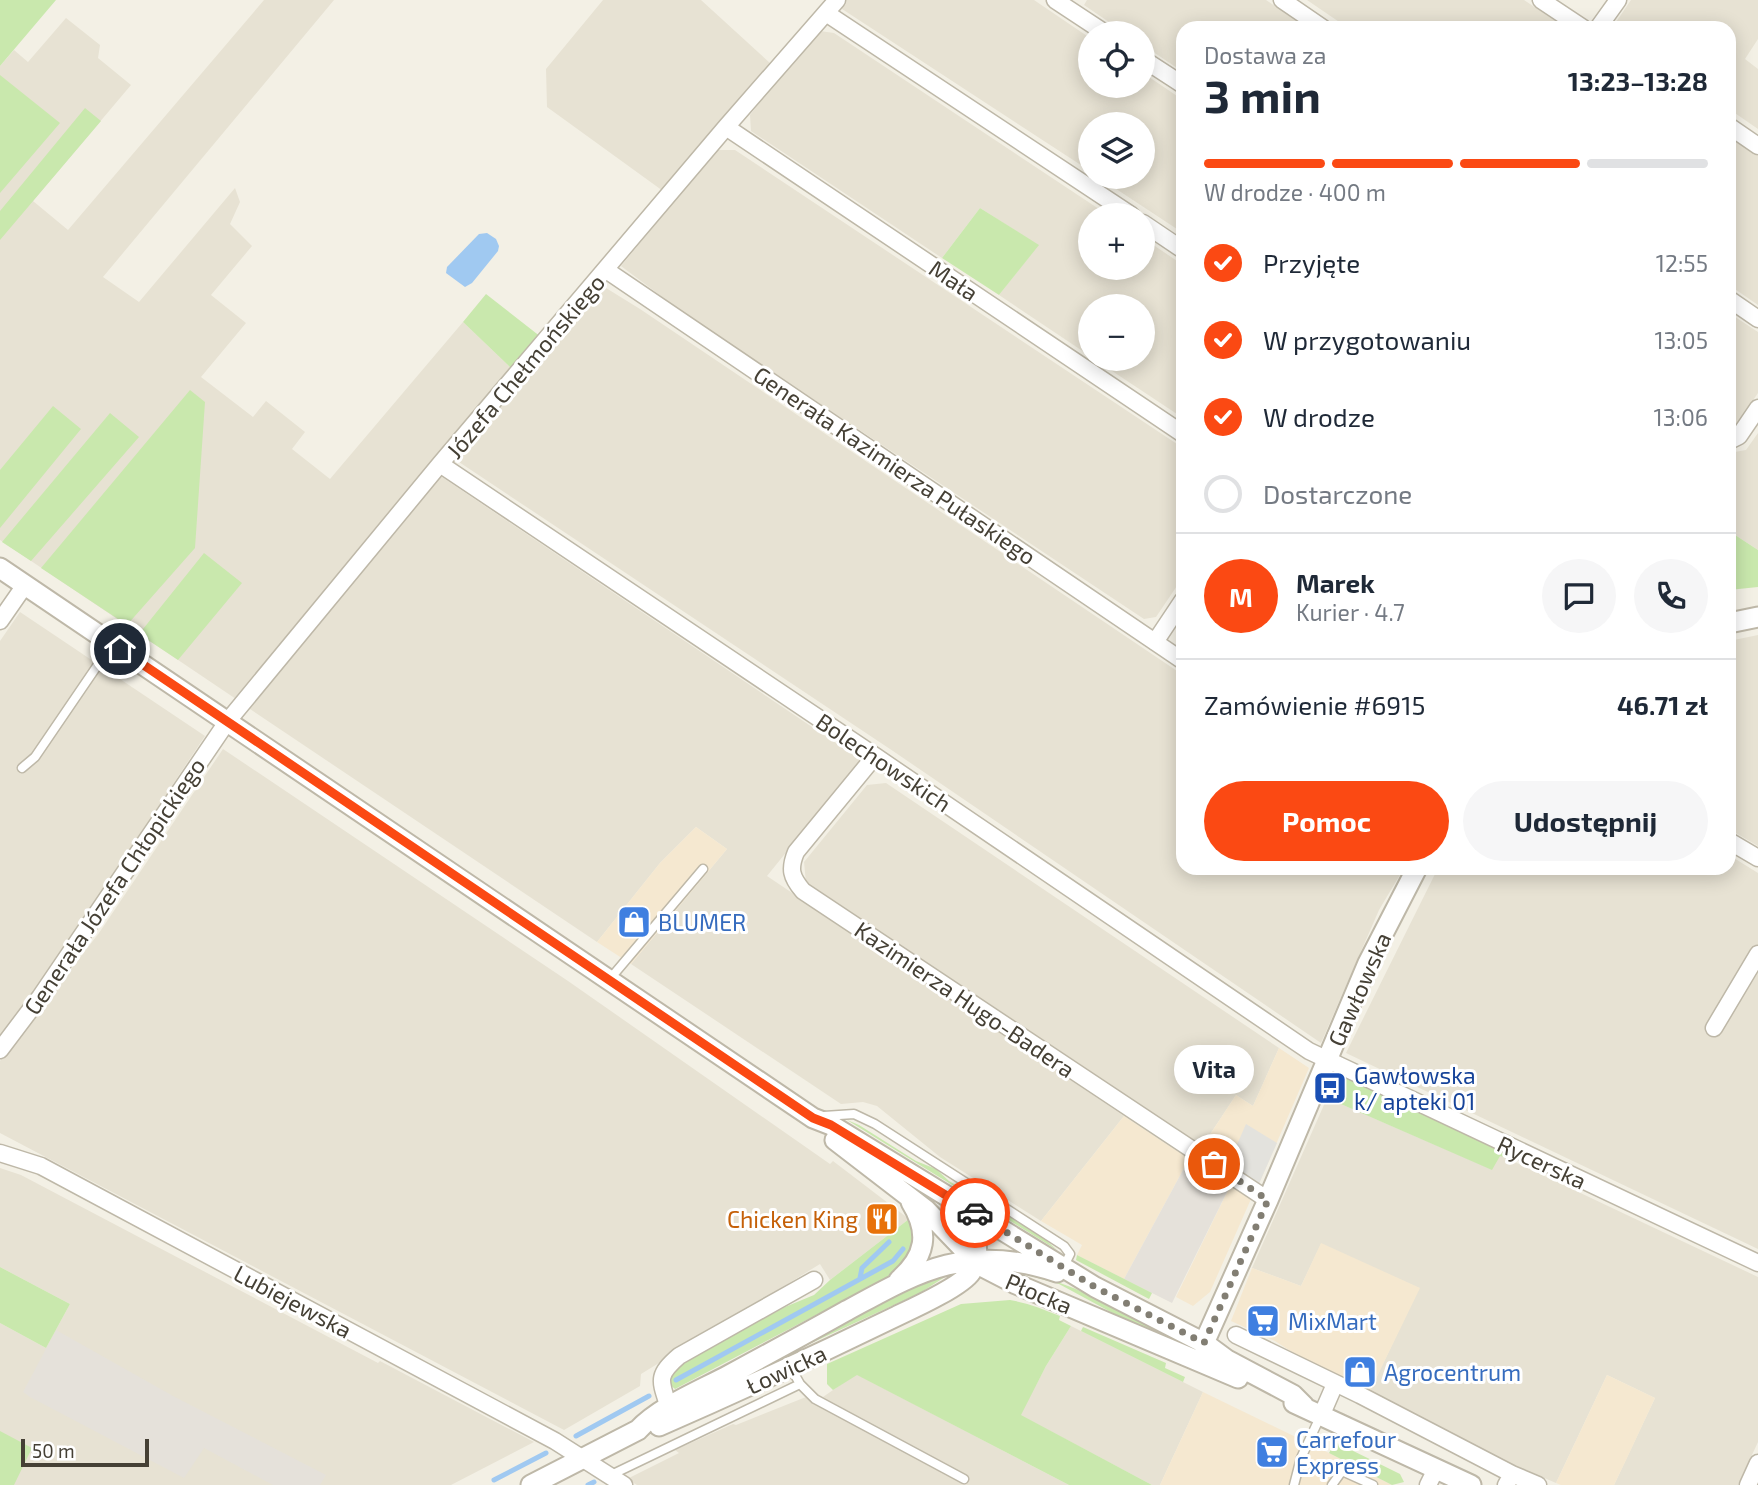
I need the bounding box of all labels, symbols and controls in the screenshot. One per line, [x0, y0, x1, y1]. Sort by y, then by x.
map controls [1078, 21, 1155, 371]
button: locate [1078, 21, 1155, 98]
text: Dostawa za [1204, 41, 1326, 69]
text: 13:23–13:28 [1568, 65, 1708, 96]
text: 3 min [1204, 67, 1321, 122]
button: layers [1078, 112, 1155, 189]
text: W drodze · 400 m [1204, 178, 1386, 206]
button: + [1078, 203, 1155, 280]
icon: check [1204, 244, 1242, 282]
text: Przyjęte [1263, 247, 1360, 278]
text: 12:55 [1656, 249, 1708, 277]
street label: Mała [924, 254, 984, 306]
street label: Józefa Chełmońskiego [440, 268, 610, 464]
button: − [1078, 294, 1155, 371]
icon: check [1204, 321, 1242, 359]
text: W przygotowaniu [1263, 324, 1471, 355]
text: 13:05 [1654, 326, 1708, 354]
street label: Generała Kazimierza Pułaskiego [749, 360, 1041, 570]
icon: check [1204, 398, 1242, 436]
text: W drodze [1263, 401, 1375, 432]
text: 13:06 [1654, 403, 1708, 431]
text: Dostarczone [1263, 478, 1412, 509]
button: chat [1542, 559, 1616, 633]
button: phone [1634, 559, 1708, 633]
text: Marek [1296, 567, 1375, 598]
text: M [1229, 581, 1253, 612]
text: Kurier · 4.7 [1296, 598, 1405, 626]
pin [90, 619, 150, 679]
icon: home [101, 630, 139, 668]
text: Zamówienie #6915 [1204, 689, 1425, 720]
text: 46.71 zł [1617, 689, 1708, 720]
street label: Bolechowskich [811, 707, 957, 817]
street label: Generała Józefa Chłopickiego [18, 752, 210, 1020]
button: Pomoc [1204, 781, 1449, 861]
button: Udostępnij [1463, 781, 1708, 861]
shop icon: BLUMER [615, 903, 653, 941]
place label: BLUMER [658, 908, 746, 936]
street label: Kazimierza Hugo-Badera [850, 915, 1080, 1083]
street label: Gawłowska [1321, 928, 1397, 1050]
callout: Vita [1174, 1045, 1254, 1094]
text: Vita [1192, 1055, 1236, 1083]
place label: Gawłowska k/ apteki 01 [1354, 1061, 1476, 1115]
bus stop icon: Gawłowska k/ apteki 01 [1311, 1069, 1349, 1107]
street label: Rycerska [1493, 1129, 1591, 1195]
pin [1184, 1134, 1244, 1194]
icon: bag [1195, 1145, 1233, 1183]
courier [940, 1178, 1010, 1248]
icon: car [956, 1194, 994, 1232]
restaurant icon: Chicken King [863, 1200, 901, 1238]
place label: Chicken King [727, 1205, 858, 1233]
street label: Lubiejewska [229, 1258, 357, 1344]
street label: Płocka [1001, 1266, 1077, 1320]
supermarket icon: MixMart [1244, 1302, 1282, 1340]
place label: MixMart [1288, 1307, 1377, 1335]
street label: Łowicka [741, 1338, 831, 1400]
shop icon: Agrocentrum [1341, 1353, 1379, 1391]
place label: Agrocentrum [1384, 1358, 1521, 1386]
place label: Carrefour Express [1296, 1425, 1396, 1479]
supermarket icon: Carrefour Express [1253, 1433, 1291, 1471]
scale bar [21, 1436, 149, 1468]
text: 50 m [32, 1439, 75, 1462]

